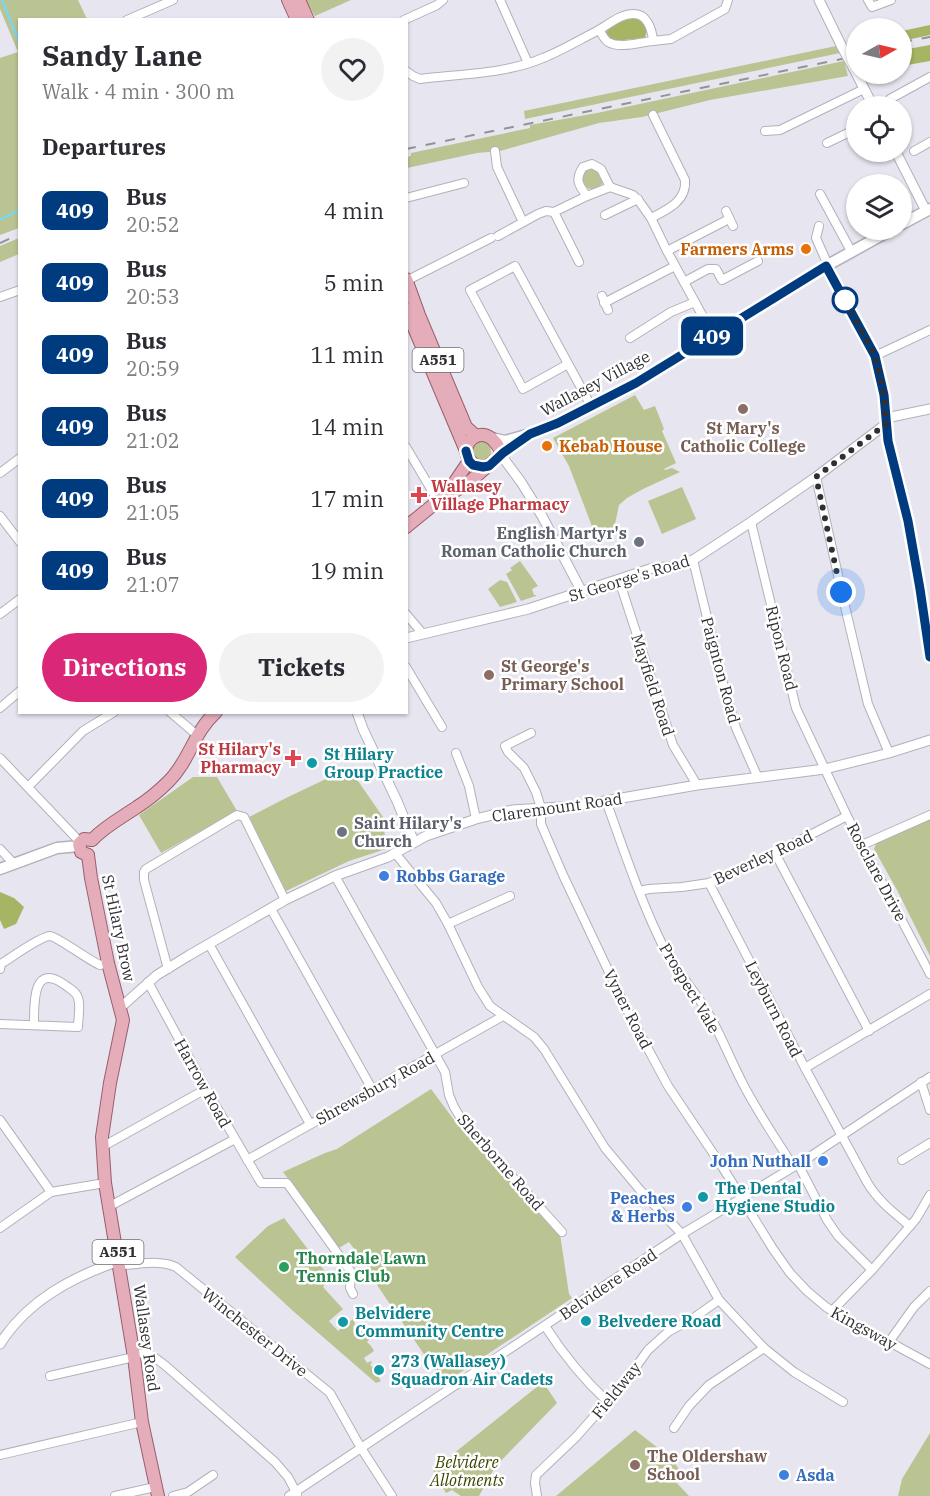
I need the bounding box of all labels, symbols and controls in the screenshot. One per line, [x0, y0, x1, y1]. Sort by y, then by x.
north arrow [846, 18, 912, 84]
map controls [846, 18, 912, 240]
text: Sandy Lane [42, 37, 202, 74]
button: heart [321, 38, 384, 101]
text: Walk · 4 min · 300 m [42, 78, 235, 105]
button: locate [846, 96, 912, 162]
text: Departures [42, 132, 166, 161]
button: layers [846, 174, 912, 240]
text: Bus [126, 182, 167, 211]
text: 409 [56, 196, 94, 224]
text: 4 min [324, 196, 384, 225]
text: 20:52 [126, 211, 180, 238]
place label: Farmers Arms [680, 239, 794, 259]
marker: Farmers Arms [799, 242, 813, 256]
text: Bus [126, 254, 167, 283]
text: 409 [56, 268, 94, 296]
text: 5 min [324, 268, 384, 297]
text: 20:53 [126, 283, 180, 310]
unlabelled marker [832, 287, 858, 313]
line badge: 409 [678, 316, 746, 356]
text: 409 [693, 322, 731, 350]
text: Bus [126, 326, 167, 355]
text: 409 [56, 340, 94, 368]
text: 11 min [311, 340, 384, 369]
street label: Wallasey Village [537, 346, 653, 420]
road number: A551 [412, 348, 464, 372]
text: 20:59 [126, 355, 180, 382]
text: Bus [126, 398, 167, 427]
marker: St Mary's Catholic College [736, 402, 750, 416]
text: 409 [56, 412, 94, 440]
text: 14 min [311, 412, 384, 441]
place label: St Mary's Catholic College [680, 418, 806, 456]
text: 21:02 [126, 427, 180, 454]
place label: Kebab House [559, 436, 663, 456]
marker: Kebab House [540, 439, 554, 453]
text: Bus [126, 470, 167, 499]
place label: Wallasey Village Pharmacy [431, 476, 570, 514]
text: 409 [56, 484, 94, 512]
text: 17 min [311, 484, 384, 513]
marker: Wallasey Village Pharmacy [412, 488, 426, 502]
text: 21:05 [126, 499, 180, 526]
place label: English Martyr's Roman Catholic Church [441, 523, 627, 561]
marker: English Martyr's Roman Catholic Church [632, 535, 646, 549]
text: Bus [126, 542, 167, 571]
street label: St George's Road [566, 550, 692, 606]
text: 409 [56, 556, 94, 584]
text: 19 min [311, 556, 384, 585]
text: 21:07 [126, 571, 180, 598]
your location [826, 577, 856, 607]
street label: Ripon Road [762, 603, 802, 693]
street label: Paignton Road [697, 615, 745, 726]
street label: Mayfield Road [627, 631, 679, 739]
button: Directions [42, 633, 207, 702]
button: Tickets [219, 633, 384, 702]
place label: St George's Primary School [501, 656, 624, 694]
marker: St George's Primary School [482, 668, 496, 682]
place label: St Hilary's Pharmacy [198, 739, 282, 777]
place label: St Hilary Group Practice [324, 744, 443, 782]
marker: St Hilary's Pharmacy [286, 751, 300, 765]
marker: St Hilary Group Practice [305, 756, 319, 770]
street label: Claremount Road [490, 788, 624, 826]
place label: Saint Hilary's Church [354, 813, 462, 851]
street label: Rosclare Drive [843, 819, 911, 925]
marker: Saint Hilary's Church [335, 825, 349, 839]
street label: Beverley Road [710, 825, 816, 889]
place label: Robbs Garage [396, 866, 505, 886]
marker: Robbs Garage [377, 869, 391, 883]
street label: St Hilary Brow [98, 873, 140, 984]
street label: Prospect Vale [655, 939, 725, 1037]
street label: Leyburn Road [741, 958, 807, 1061]
street label: Vyner Road [599, 966, 657, 1052]
street label: Harrow Road [170, 1035, 236, 1131]
street label: Shrewsbury Road [312, 1047, 438, 1129]
street label: Sherborne Road [454, 1110, 549, 1215]
place label: John Nuthall [710, 1151, 811, 1171]
marker: John Nuthall [816, 1154, 830, 1168]
place label: The Dental Hygiene Studio [715, 1178, 835, 1216]
place label: Peaches & Herbs [610, 1188, 675, 1226]
marker: The Dental Hygiene Studio [696, 1190, 710, 1204]
marker: Peaches & Herbs [680, 1200, 694, 1214]
road number: A551 [92, 1240, 144, 1264]
street label: Belvidere Road [555, 1244, 661, 1324]
place label: Thorndale Lawn Tennis Club [296, 1248, 427, 1286]
marker: Thorndale Lawn Tennis Club [277, 1260, 291, 1274]
street label: Wallasey Road [130, 1283, 164, 1393]
street label: Winchester Drive [198, 1283, 312, 1381]
street label: Kingsway [827, 1302, 901, 1355]
place label: Belvidere Community Centre [355, 1303, 504, 1341]
place label: Belvedere Road [598, 1311, 721, 1331]
marker: Belvedere Road [579, 1314, 593, 1328]
marker: Belvidere Community Centre [336, 1315, 350, 1329]
place label: 273 (Wallasey) Squadron Air Cadets [391, 1351, 553, 1389]
street label: Fieldway [587, 1357, 645, 1422]
marker: 273 (Wallasey) Squadron Air Cadets [372, 1363, 386, 1377]
place label: The Oldershaw School [647, 1446, 768, 1484]
park label: Belvidere Allotments [429, 1452, 504, 1490]
marker: The Oldershaw School [628, 1458, 642, 1472]
place label: Asda [796, 1465, 835, 1485]
marker: Asda [777, 1468, 791, 1482]

